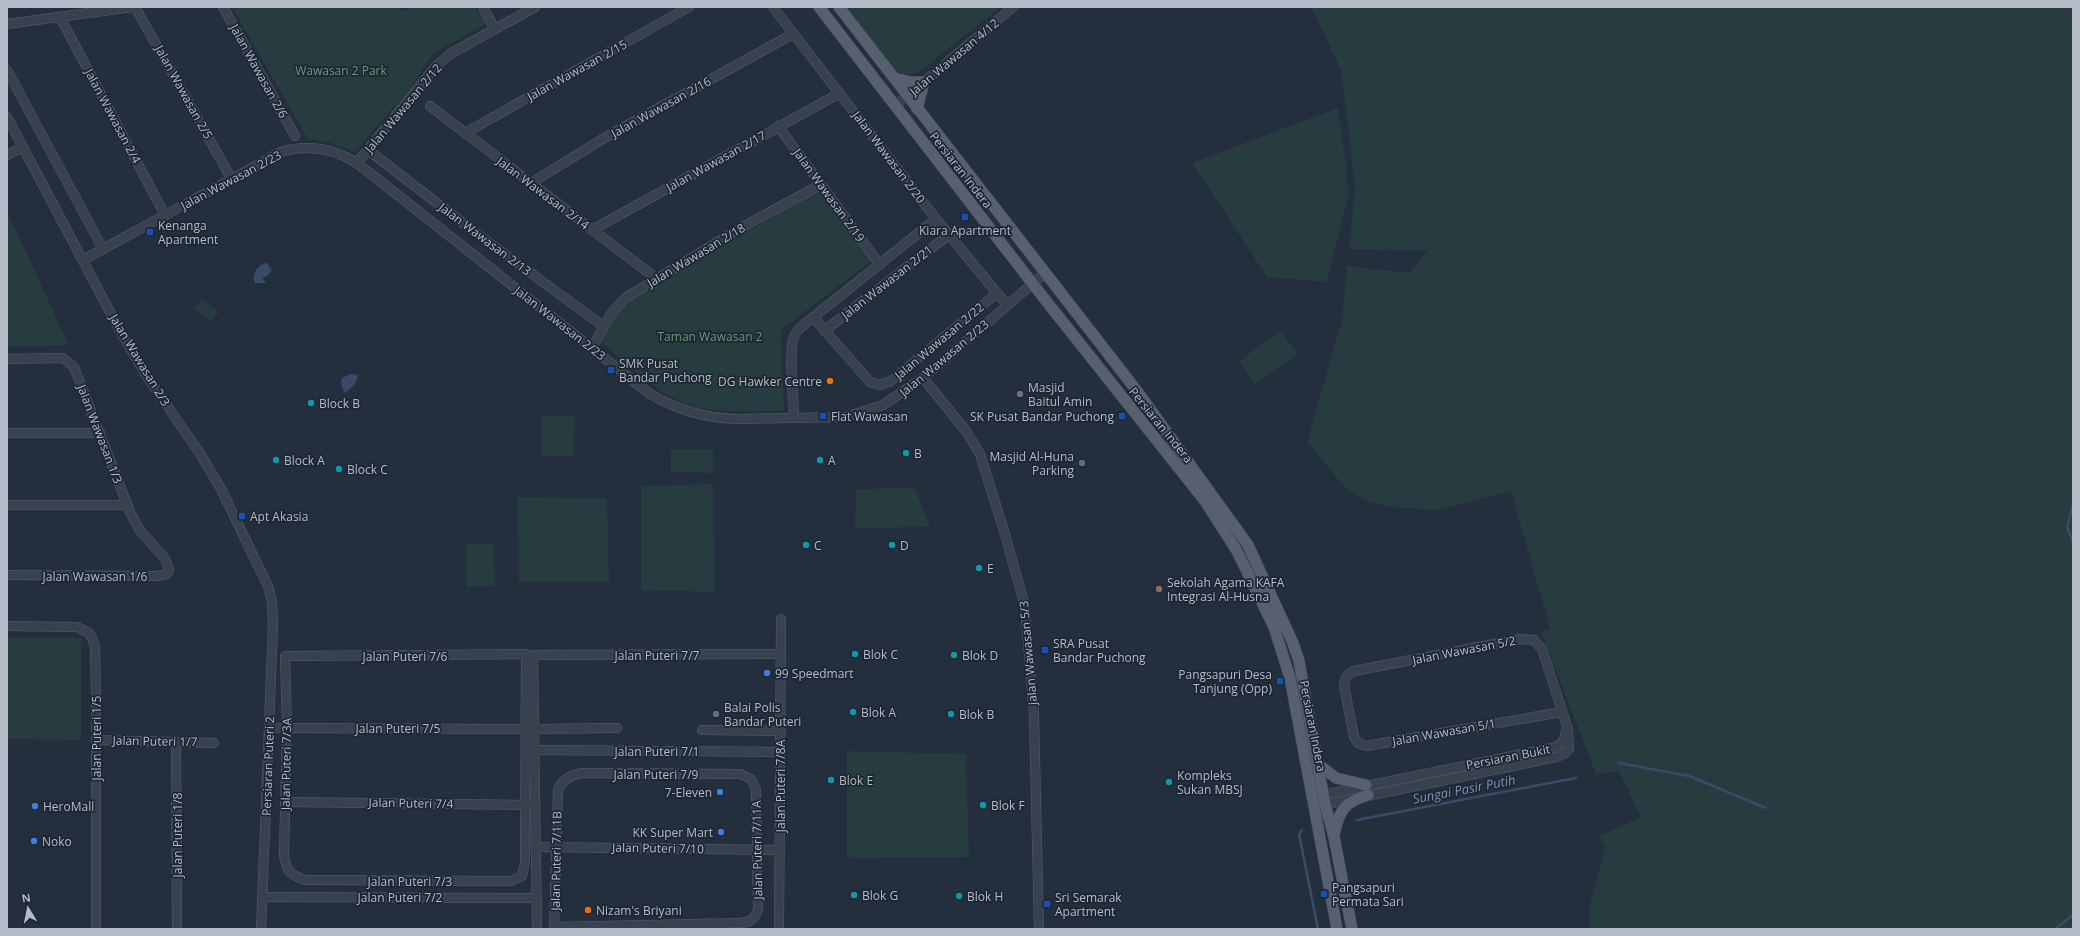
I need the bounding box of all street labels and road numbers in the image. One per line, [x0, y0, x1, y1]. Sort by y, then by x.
street label: Jalan Wawasan 4/12 [905, 15, 1002, 100]
street label: Jalan Wawasan 2/6 [226, 20, 292, 121]
street label: Jalan Wawasan 2/15 [523, 35, 630, 105]
street label: Jalan Wawasan 2/5 [151, 41, 217, 142]
street label: Jalan Wawasan 2/12 [360, 60, 445, 157]
street label: Jalan Wawasan 2/4 [80, 65, 145, 166]
street label: Jalan Wawasan 2/16 [607, 72, 714, 142]
street label: Jalan Wawasan 2/20 [848, 107, 929, 207]
street label: Jalan Wawasan 2/17 [662, 126, 769, 196]
street label: Persiaran Indera [926, 128, 996, 212]
street label: Jalan Wawasan 2/19 [789, 144, 869, 245]
street label: Jalan Wawasan 2/23 [177, 146, 284, 214]
street label: Jalan Wawasan 2/14 [493, 152, 593, 233]
street label: Jalan Wawasan 2/13 [435, 198, 535, 279]
street label: Jalan Wawasan 2/18 [643, 219, 748, 292]
street label: Jalan Wawasan 2/21 [837, 241, 936, 324]
street label: Jalan Wawasan 2/23 [510, 281, 609, 364]
street label: Jalan Wawasan 2/22 [890, 299, 987, 384]
street label: Jalan Wawasan 2/3 [105, 310, 174, 409]
street label: Jalan Wawasan 2/23 [895, 316, 992, 401]
street label: Jalan Wawasan 1/3 [73, 381, 127, 486]
street label: Persiaran Indera [1125, 384, 1197, 466]
street label: Jalan Wawasan 1/6 [42, 568, 148, 585]
street label: Jalan Wawasan 5/3 [1015, 600, 1041, 707]
street label: Jalan Wawasan 5/2 [1410, 632, 1517, 669]
street label: Jalan Puteri 7/7 [614, 647, 700, 664]
street label: Jalan Puteri 7/6 [362, 648, 448, 665]
street label: Persiaran Indera [1296, 679, 1330, 773]
street label: Jalan Puteri 1/5 [88, 695, 105, 781]
street label: Jalan Wawasan 5/1 [1390, 715, 1497, 750]
street label: Persiaran Puteri 2 [258, 716, 278, 816]
street label: Jalan Puteri 7/3A [277, 717, 295, 811]
street label: Jalan Puteri 7/5 [355, 720, 441, 737]
street label: Jalan Puteri 1/7 [111, 732, 198, 750]
street label: Jalan Puteri 7/8A [772, 739, 789, 833]
street label: Persiaran Bukit [1465, 741, 1551, 773]
street label: Jalan Puteri 7/1 [614, 743, 699, 760]
street label: Jalan Puteri 7/9 [613, 766, 699, 783]
street label: Jalan Puteri 1/8 [169, 792, 186, 878]
street label: Jalan Puteri 7/4 [367, 794, 454, 812]
street label: Jalan Puteri 7/11A [748, 800, 766, 901]
street label: Jalan Puteri 7/11B [547, 811, 565, 912]
street label: Jalan Puteri 7/10 [611, 839, 704, 857]
street label: Jalan Puteri 7/3 [367, 873, 453, 890]
street label: Jalan Puteri 7/2 [357, 889, 443, 906]

